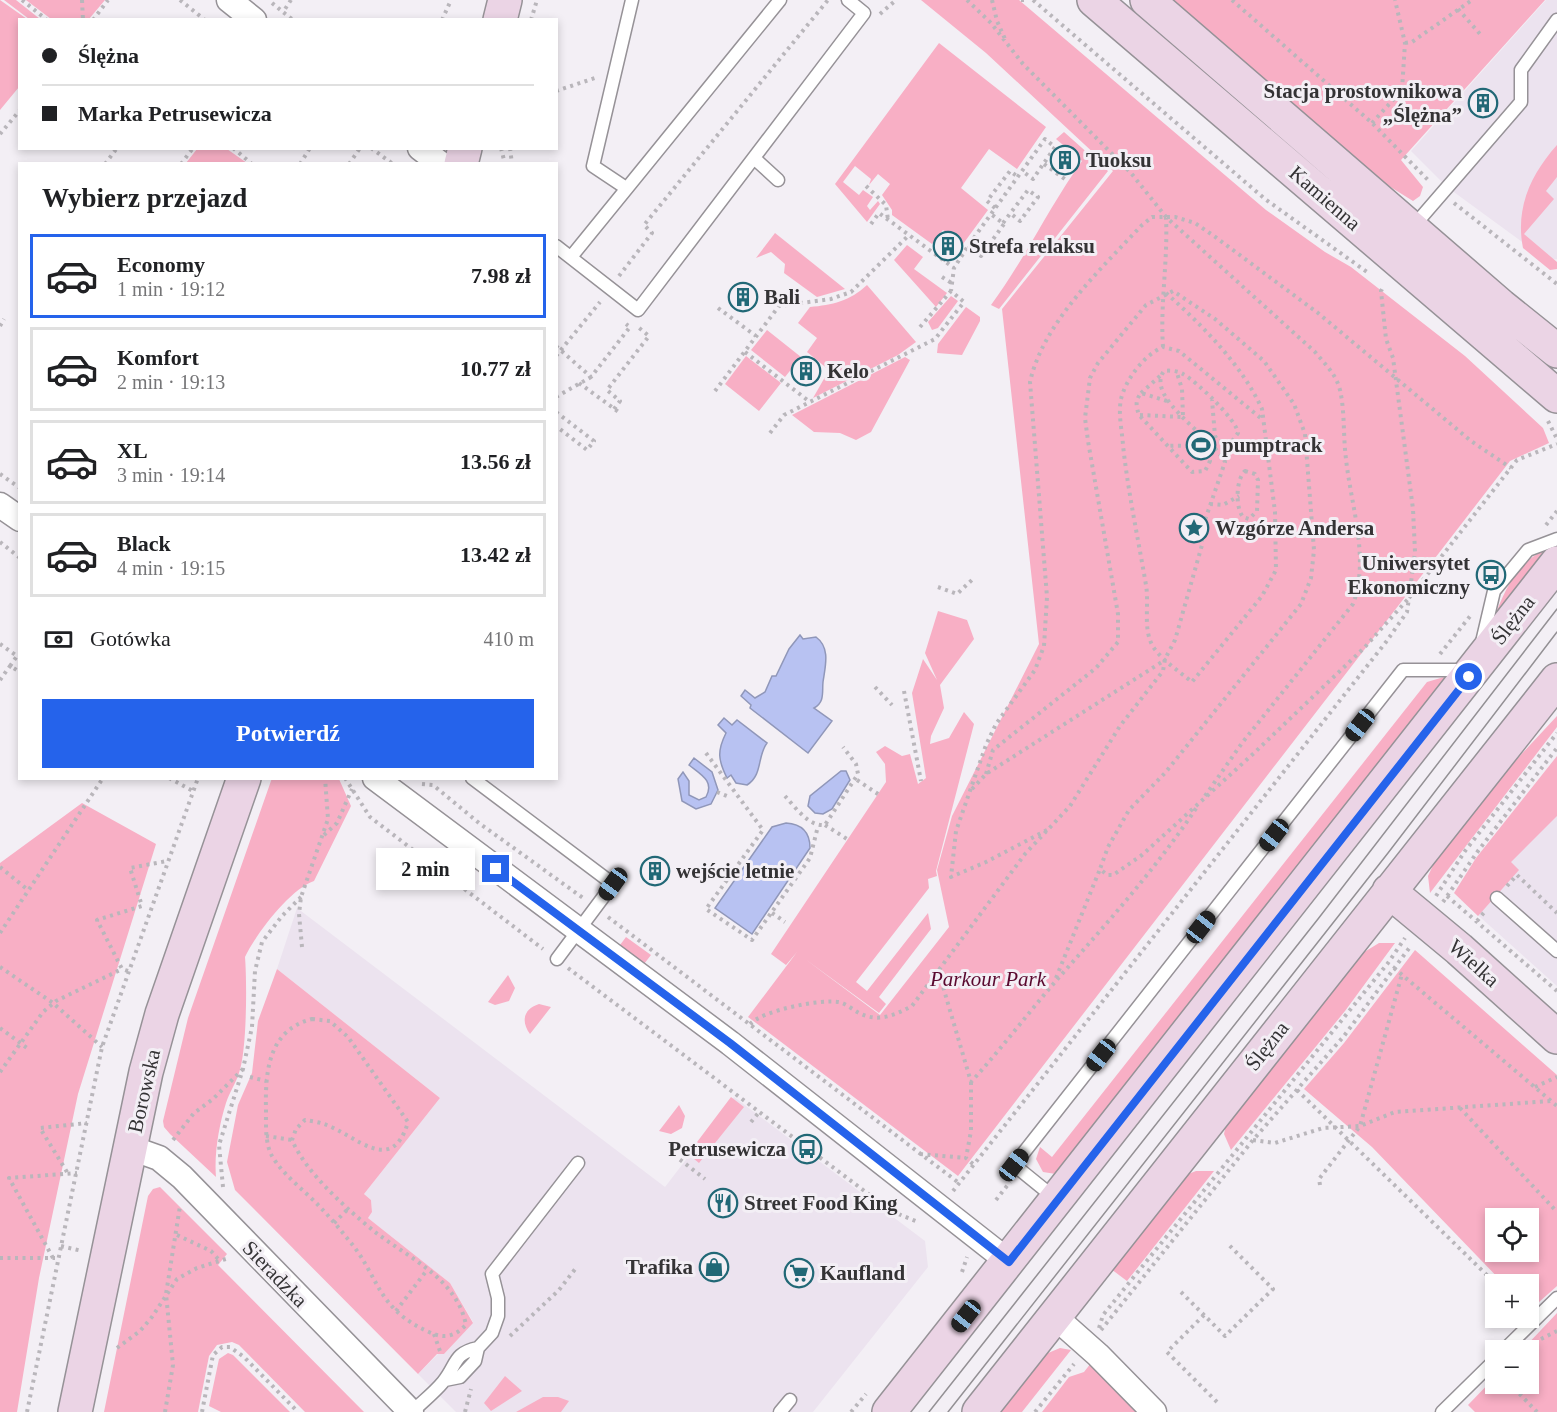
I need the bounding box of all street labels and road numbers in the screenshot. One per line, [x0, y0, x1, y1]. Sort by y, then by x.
street label: Kamienna [1285, 161, 1366, 236]
street label: Ślężna [1486, 590, 1540, 649]
street label: Wielka [1444, 934, 1505, 992]
street label: Ślężna [1240, 1016, 1294, 1075]
street label: Borowska [123, 1046, 165, 1135]
street label: Sieradzka [238, 1236, 313, 1313]

